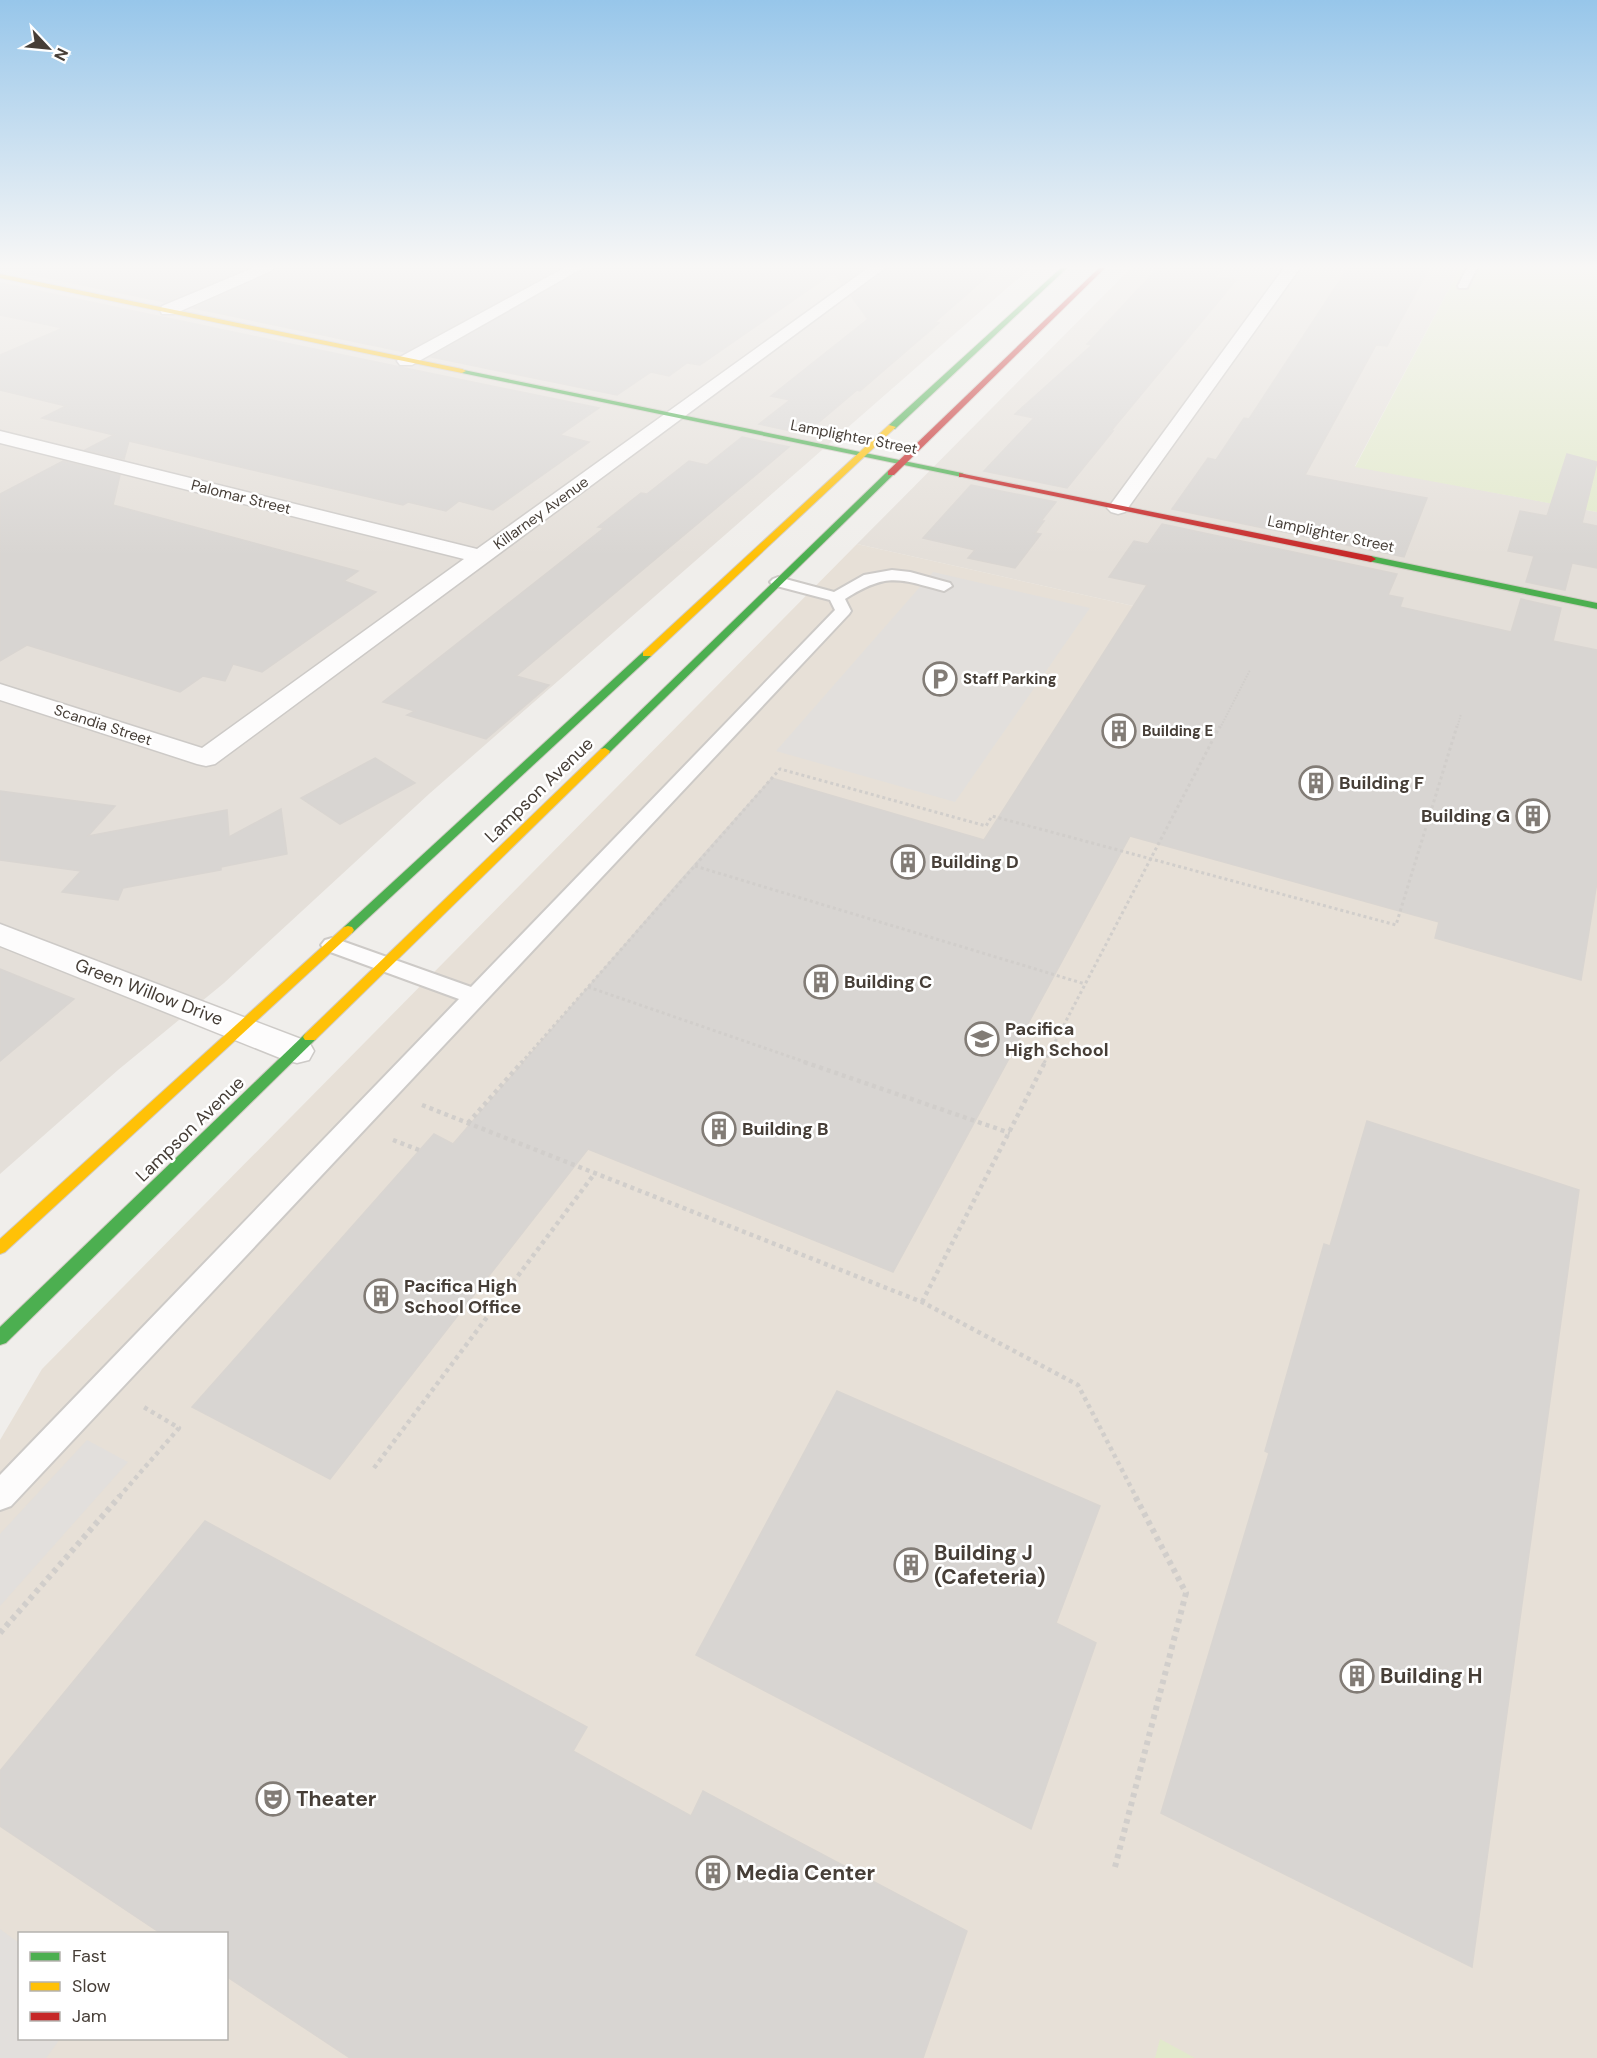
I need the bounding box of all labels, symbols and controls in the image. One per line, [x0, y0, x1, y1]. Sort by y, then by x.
north arrow [18, 18, 78, 78]
text: N [49, 45, 73, 64]
street label: Lamplighter Street [789, 415, 919, 459]
street label: Killarney Avenue [489, 472, 593, 554]
street label: Palomar Street [189, 475, 293, 519]
street label: Lamplighter Street [1266, 511, 1396, 557]
parking icon: Staff Parking [922, 661, 958, 697]
place label: Staff Parking [963, 669, 1057, 689]
street label: Scandia Street [52, 700, 155, 750]
building icon: Building E [1101, 713, 1137, 749]
place label: Building E [1142, 721, 1213, 741]
street label: Lampson Avenue [479, 732, 599, 848]
building icon: Building F [1298, 765, 1334, 801]
place label: Building F [1339, 771, 1424, 795]
building icon: Building G [1515, 798, 1551, 834]
place label: Building G [1421, 804, 1510, 828]
building icon: Building D [890, 844, 926, 880]
place label: Building D [931, 850, 1019, 874]
street label: Green Willow Drive [72, 953, 226, 1031]
building icon: Building C [803, 964, 839, 1000]
place label: Building C [844, 970, 932, 994]
place label: Pacifica High School [1005, 1017, 1109, 1062]
school or university icon: Pacifica High School [964, 1021, 1000, 1057]
street label: Lampson Avenue [130, 1071, 250, 1187]
building icon: Building B [701, 1111, 737, 1147]
place label: Building B [742, 1117, 829, 1141]
place label: Pacifica High School Office [404, 1274, 522, 1319]
building icon: Pacifica High School Office [363, 1278, 399, 1314]
place label: Building J (Cafeteria) [934, 1539, 1046, 1591]
building icon: Building J (Cafeteria) [893, 1547, 929, 1583]
building icon: Building H [1339, 1658, 1375, 1694]
place label: Building H [1380, 1662, 1483, 1690]
theatre icon: Theater [255, 1781, 291, 1817]
place label: Theater [296, 1785, 377, 1813]
building icon: Media Center [695, 1855, 731, 1891]
place label: Media Center [736, 1859, 876, 1887]
legend [18, 1932, 228, 2040]
text: Fast [72, 1944, 107, 1968]
text: Slow [72, 1974, 111, 1998]
text: Jam [72, 2004, 107, 2028]

